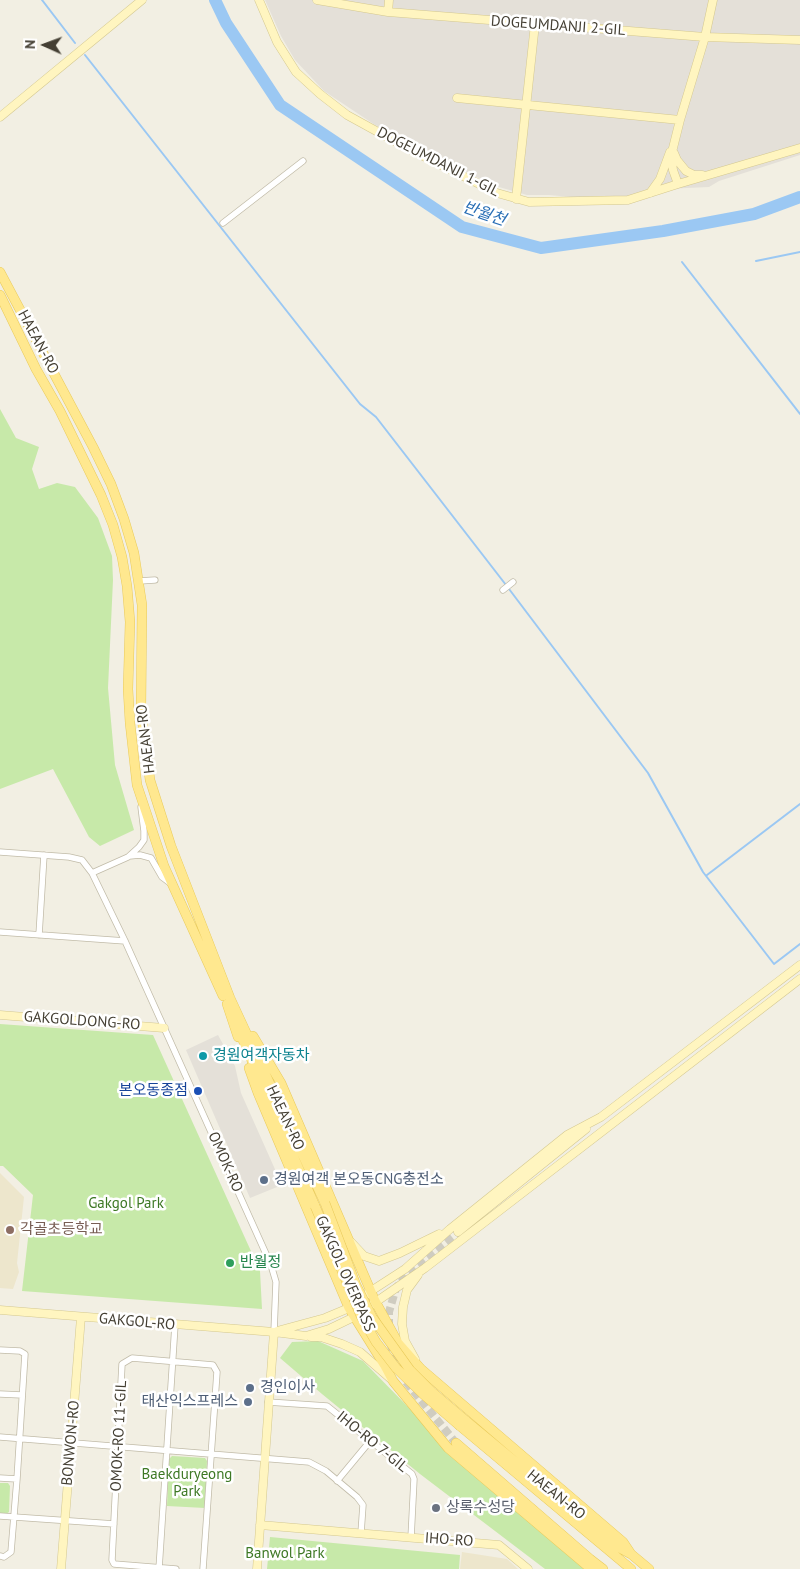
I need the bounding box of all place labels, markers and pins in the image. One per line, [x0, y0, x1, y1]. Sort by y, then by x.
place label: 경원여객자동차 [213, 1047, 310, 1065]
marker: 경원여객자동차 [197, 1050, 209, 1062]
place label: 본오동종점 [119, 1082, 188, 1100]
marker: 본오동종점 [192, 1085, 204, 1097]
place label: 경원여객 본오동CNG충전소 [274, 1171, 444, 1189]
marker: 경원여객 본오동CNG충전소 [258, 1174, 270, 1186]
place label: 각골초등학교 [20, 1221, 103, 1239]
marker: 각골초등학교 [4, 1224, 16, 1236]
place label: 반월정 [240, 1254, 281, 1272]
marker: 반월정 [224, 1257, 236, 1269]
place label: 경인이사 [260, 1379, 315, 1397]
marker: 경인이사 [244, 1382, 256, 1394]
place label: 태산익스프레스 [141, 1393, 238, 1411]
marker: 태산익스프레스 [242, 1396, 254, 1408]
place label: 상록수성당 [446, 1499, 515, 1517]
marker: 상록수성당 [430, 1502, 442, 1514]

